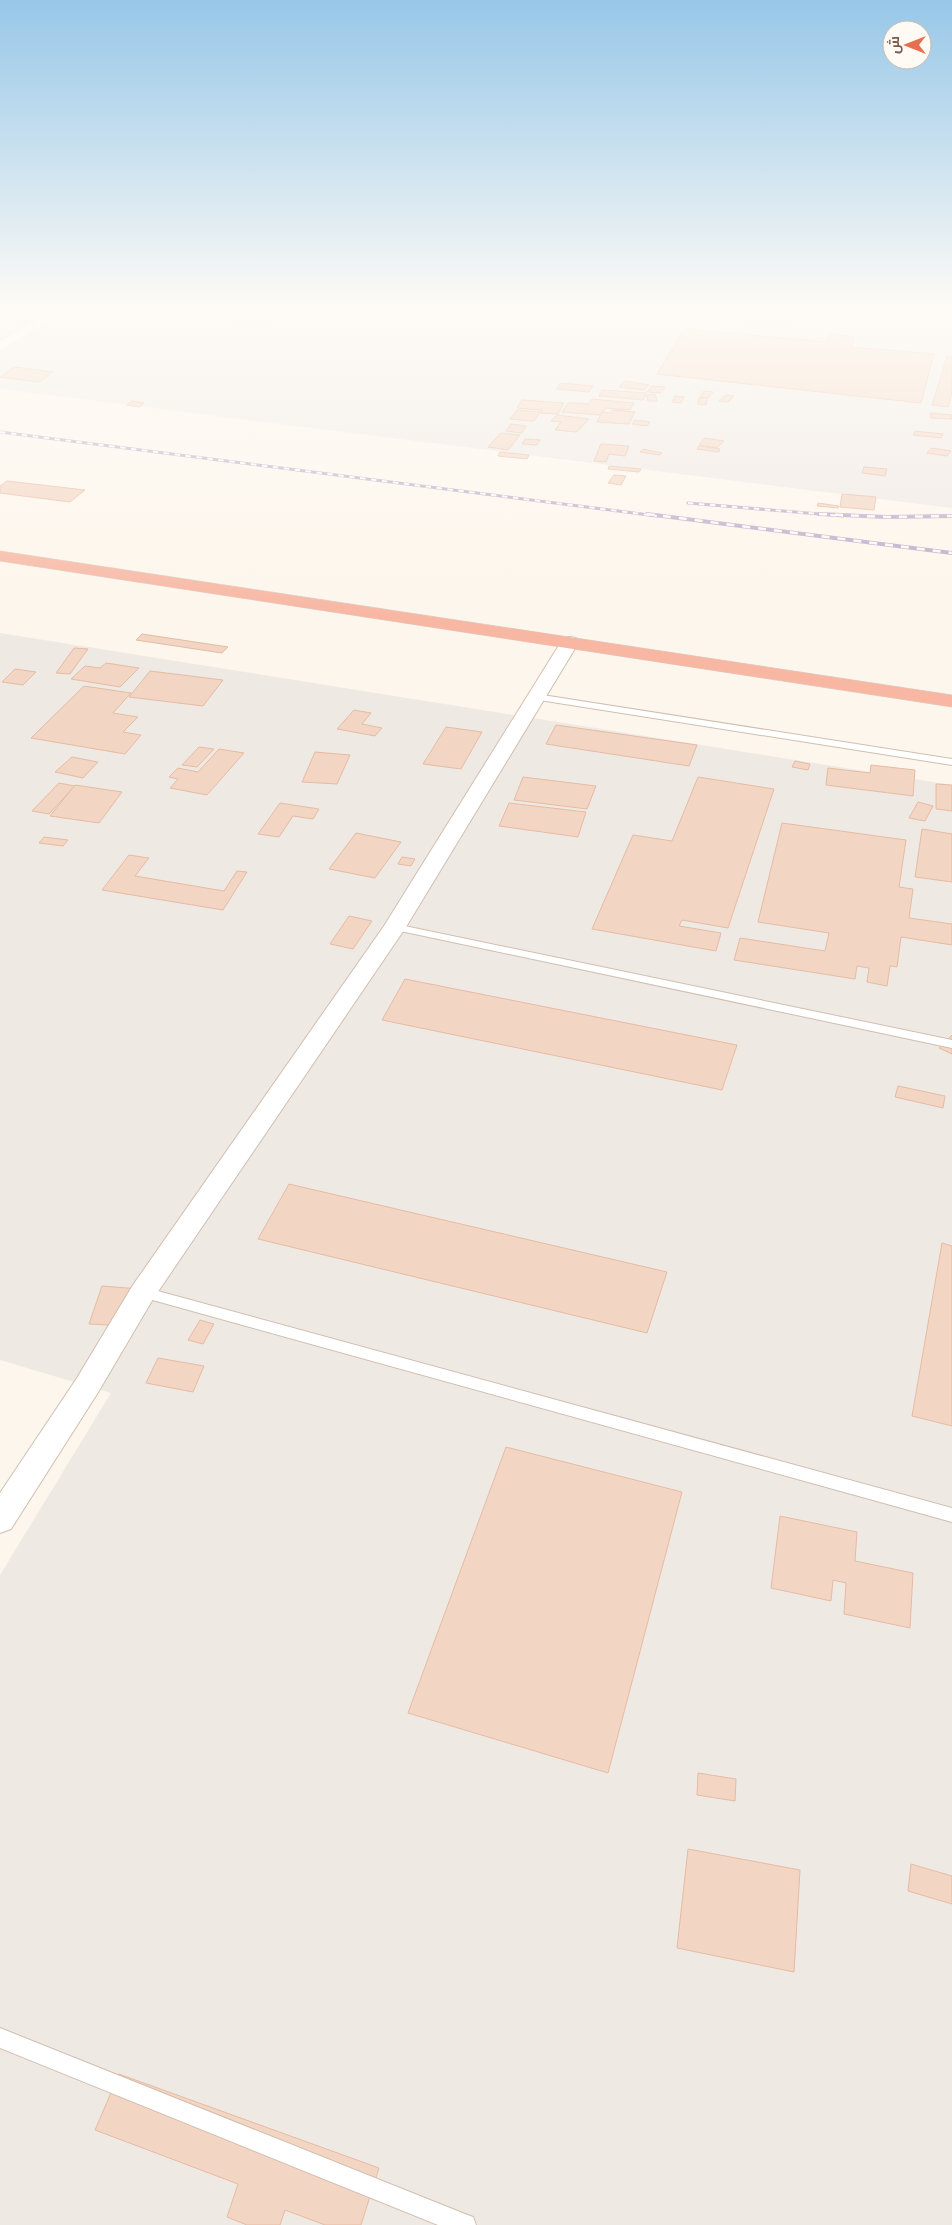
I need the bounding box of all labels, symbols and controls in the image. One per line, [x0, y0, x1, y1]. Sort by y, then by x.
north arrow [882, 20, 932, 70]
text: ش [883, 36, 904, 54]

